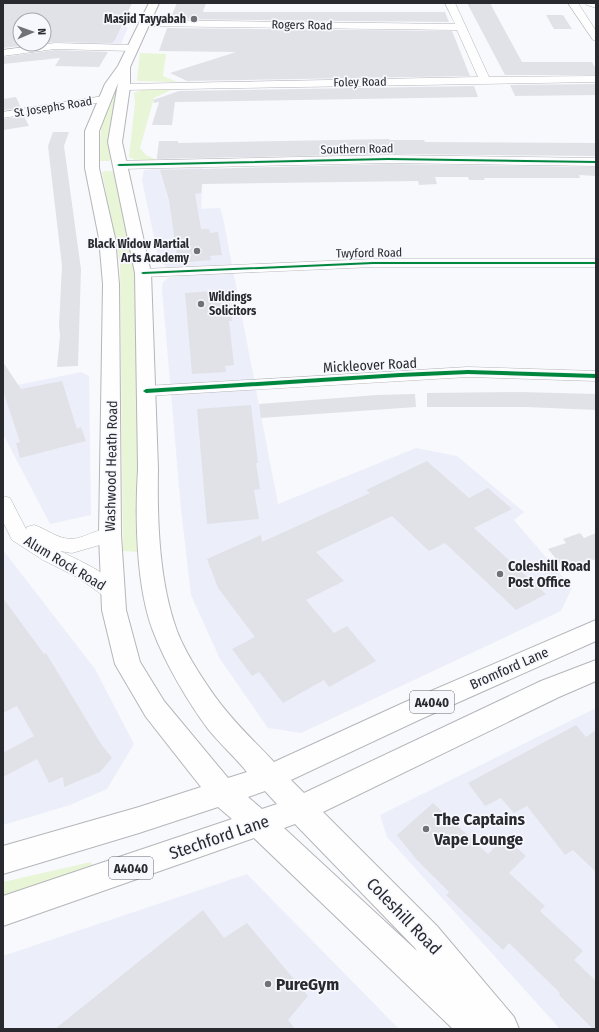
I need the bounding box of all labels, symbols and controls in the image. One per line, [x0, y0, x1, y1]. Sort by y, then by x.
north arrow [12, 12, 52, 52]
place label: Masjid Tayyabah [104, 12, 186, 26]
marker: Masjid Tayyabah [189, 14, 199, 24]
street label: Rogers Road [271, 17, 333, 33]
text: N [35, 28, 48, 35]
street label: Foley Road [333, 75, 387, 89]
street label: St Josephs Road [13, 94, 93, 120]
street label: Southern Road [320, 141, 394, 157]
place label: Black Widow Martial Arts Academy [88, 237, 190, 265]
street label: Twyford Road [336, 245, 402, 261]
marker: Black Widow Martial Arts Academy [192, 246, 202, 256]
place label: Wildings Solicitors [209, 290, 257, 318]
marker: Wildings Solicitors [196, 299, 206, 309]
street label: Mickleover Road [323, 355, 417, 376]
street label: Washwood Heath Road [102, 400, 121, 532]
street label: Alum Rock Road [21, 532, 109, 594]
place label: Coleshill Road Post Office [508, 558, 591, 591]
marker: Coleshill Road Post Office [495, 569, 505, 579]
street label: Bromford Lane [467, 644, 551, 693]
road number: A4040 [410, 691, 454, 713]
place label: The Captains Vape Lounge [433, 809, 525, 850]
street label: Stechford Lane [167, 811, 272, 864]
marker: The Captains Vape Lounge [421, 824, 431, 834]
road number: A4040 [109, 857, 153, 879]
street label: Coleshill Road [362, 874, 445, 959]
place label: PureGym [276, 974, 339, 995]
marker: PureGym [263, 979, 273, 989]

